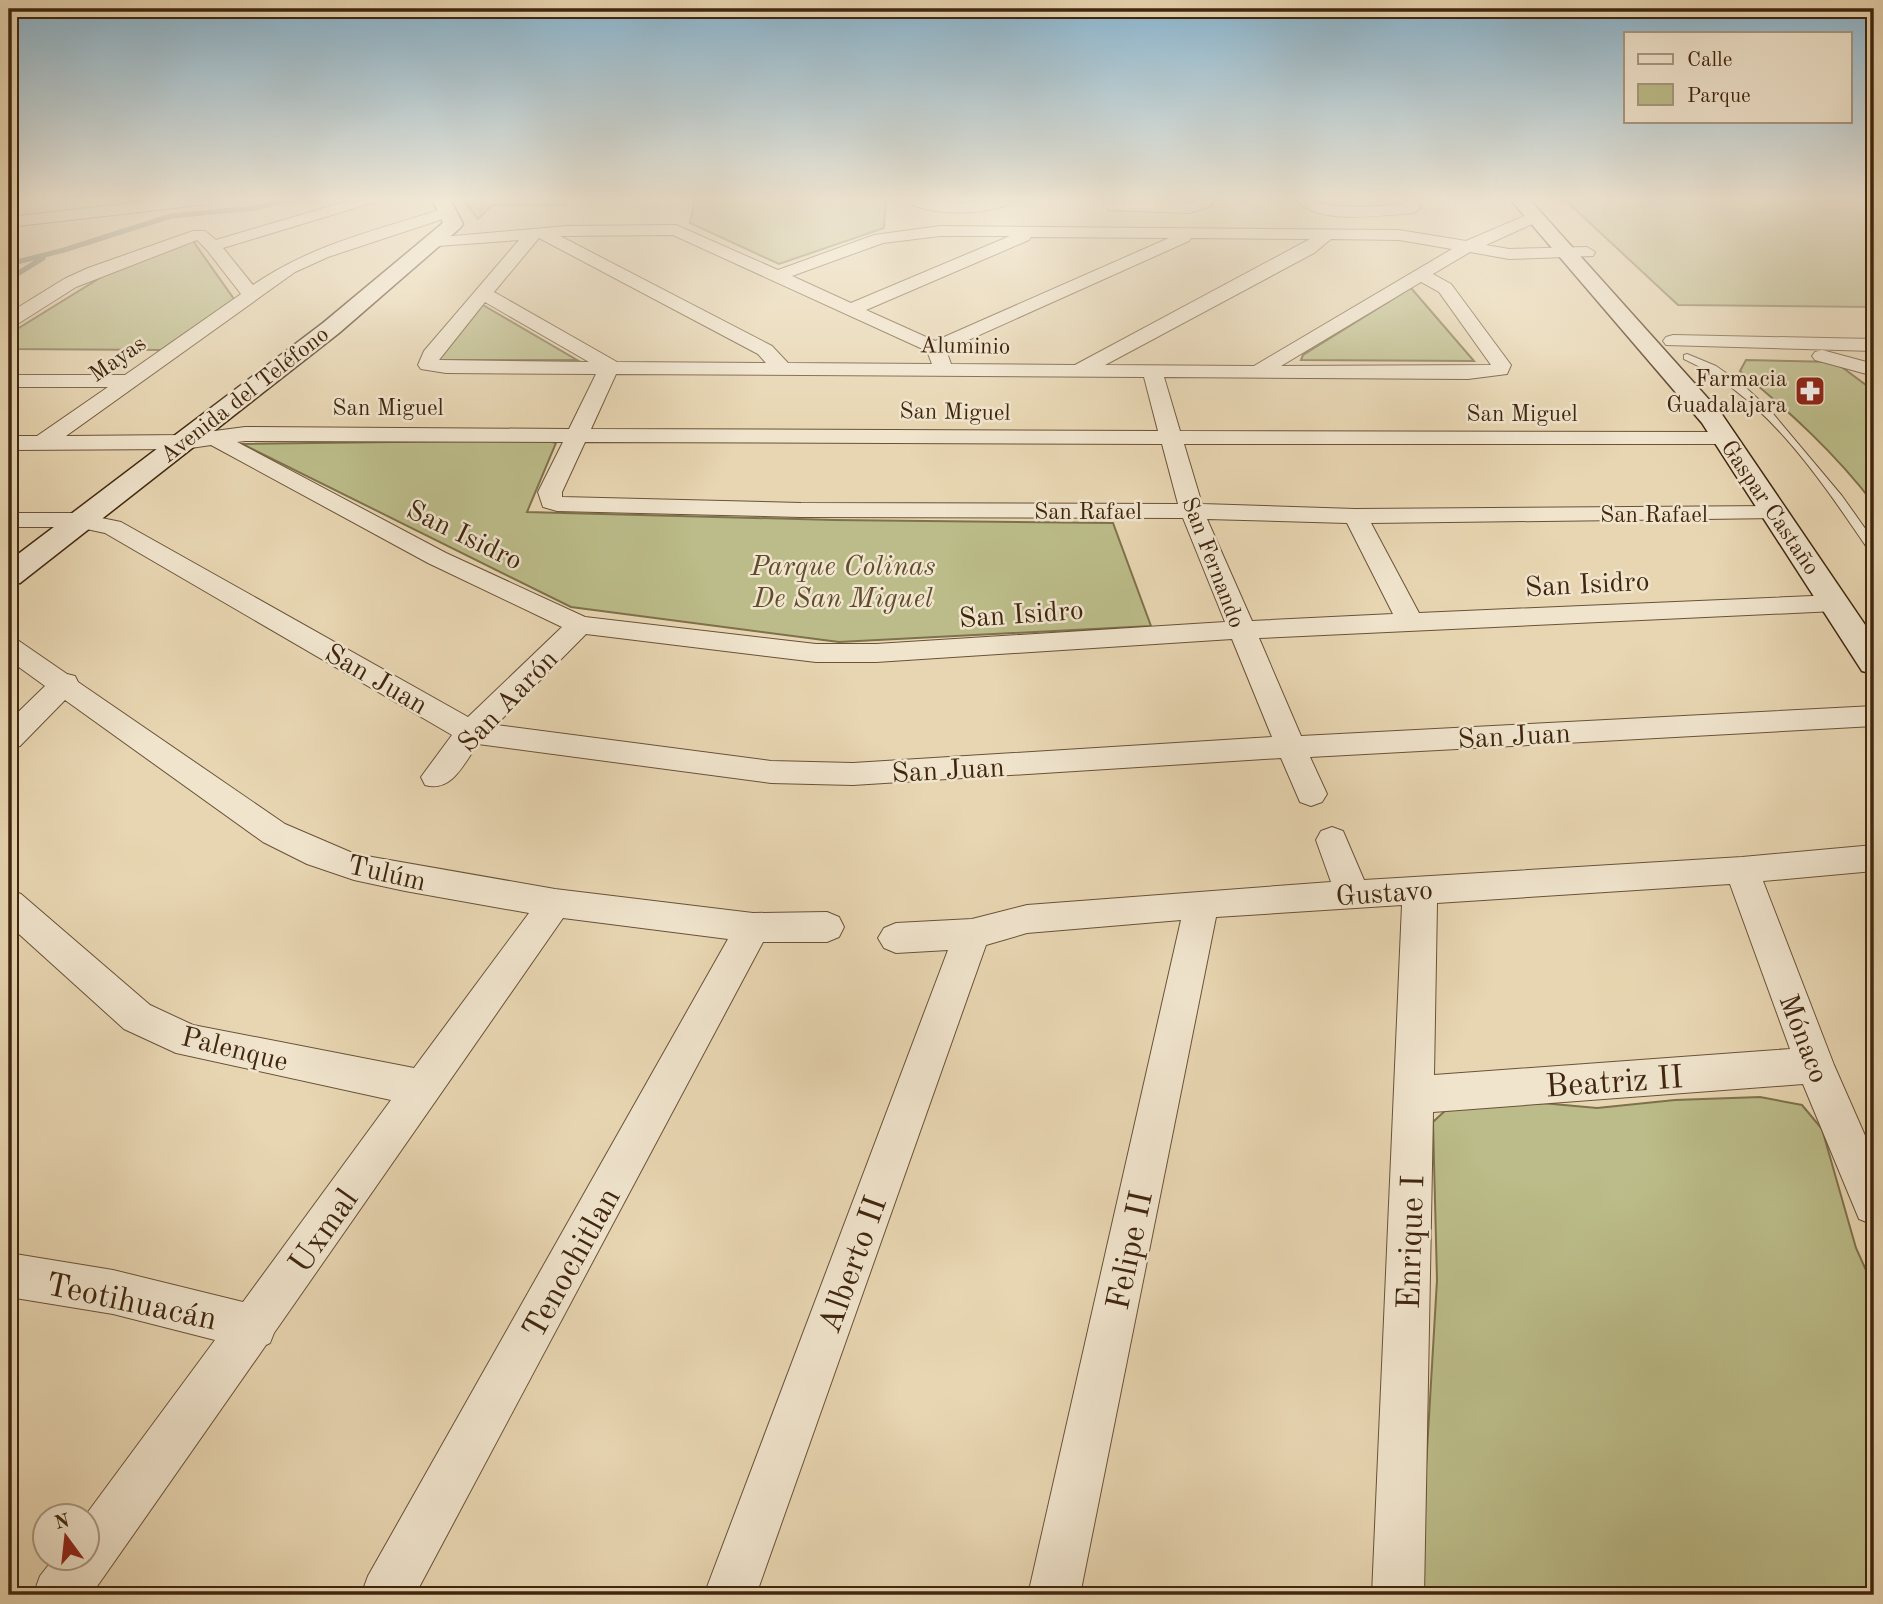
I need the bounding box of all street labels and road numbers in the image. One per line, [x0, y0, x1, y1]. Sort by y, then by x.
street label: Avenida del Teléfono [156, 323, 333, 468]
street label: Mayas [85, 332, 150, 387]
street label: Aluminio [919, 334, 1010, 359]
street label: San Miguel [332, 397, 444, 420]
street label: San Miguel [899, 400, 1011, 425]
street label: San Miguel [1466, 403, 1578, 426]
street label: Gaspar Castaño [1716, 436, 1823, 579]
street label: San Fernando [1177, 494, 1248, 631]
street label: San Isidro [401, 497, 526, 577]
street label: San Rafael [1034, 501, 1142, 524]
street label: San Rafael [1600, 504, 1708, 527]
street label: San Isidro [1524, 569, 1650, 603]
street label: San Isidro [958, 598, 1084, 634]
street label: San Juan [319, 640, 432, 721]
street label: San Aarón [454, 646, 564, 759]
street label: San Juan [1457, 721, 1571, 755]
street label: San Juan [891, 755, 1005, 789]
street label: Tulúm [344, 852, 428, 898]
street label: Gustavo [1335, 878, 1434, 912]
street label: Mónaco [1773, 991, 1832, 1087]
street label: Palenque [178, 1024, 291, 1078]
street label: Beatriz II [1544, 1062, 1684, 1105]
street label: Enrique I [1394, 1174, 1431, 1310]
street label: Tenochitlan [518, 1183, 628, 1345]
street label: Uxmal [284, 1184, 365, 1280]
street label: Felipe II [1103, 1188, 1160, 1313]
street label: Alberto II [814, 1192, 894, 1338]
street label: Teotihuacán [43, 1269, 220, 1338]

